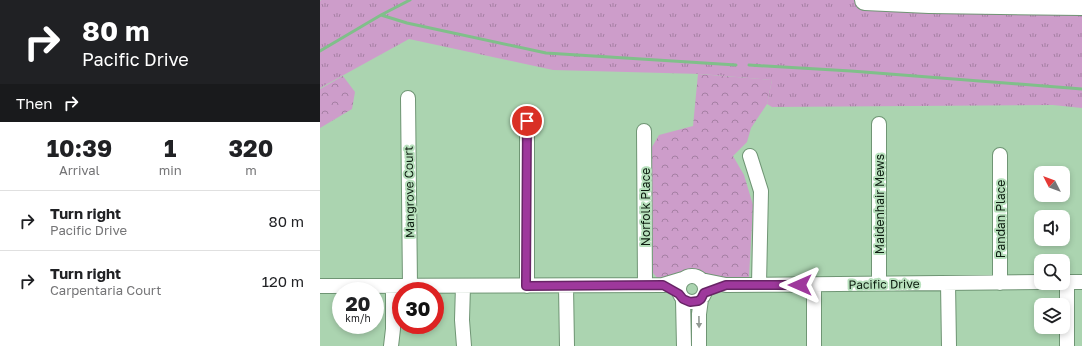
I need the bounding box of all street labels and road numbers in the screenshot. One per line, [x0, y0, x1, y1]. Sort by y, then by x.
street label: Mangrove Court [401, 146, 417, 238]
street label: Maidenhair Mews [872, 154, 887, 254]
street label: Norfolk Place [638, 168, 653, 246]
street label: Pandan Place [993, 180, 1008, 258]
street label: Pacific Drive [848, 276, 920, 292]

